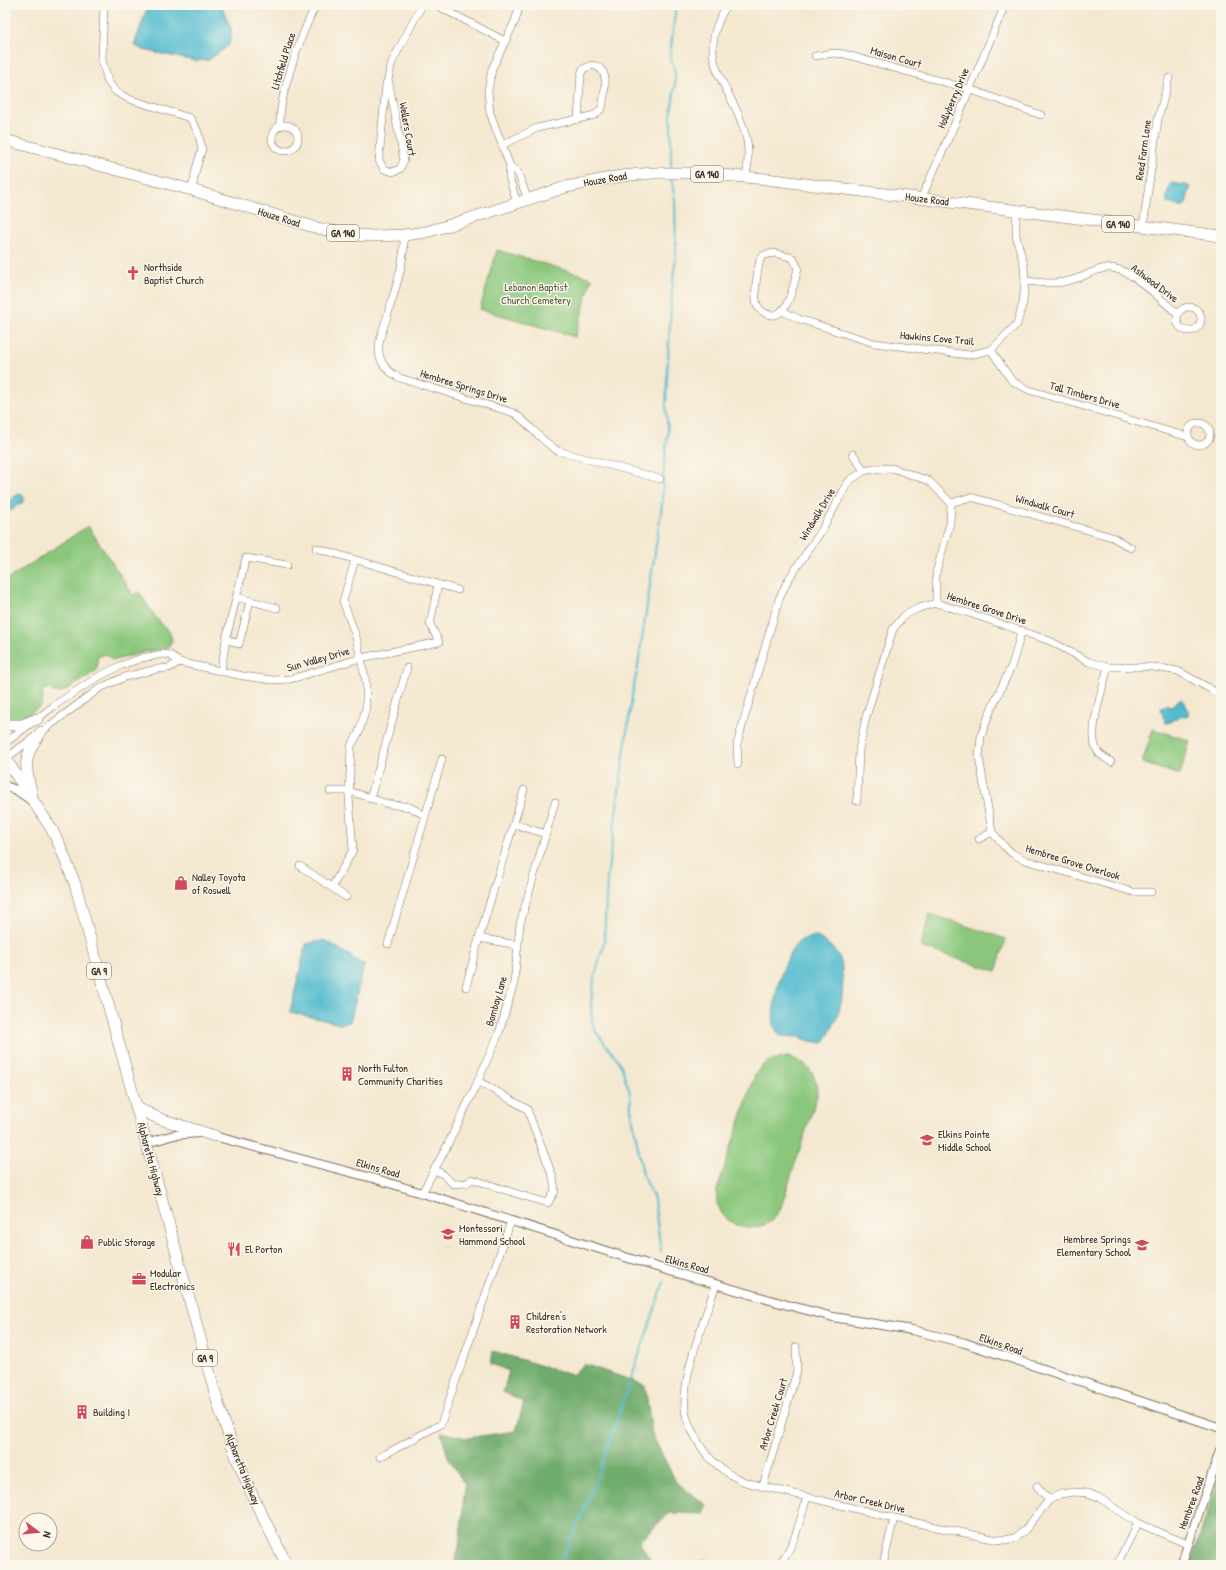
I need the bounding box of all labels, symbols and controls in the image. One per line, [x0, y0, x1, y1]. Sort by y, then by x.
street label: Litchfield Place [268, 30, 298, 91]
street label: Maison Court [869, 43, 923, 71]
street label: Hollyberry Drive [934, 65, 972, 130]
street label: Wellers Court [396, 101, 420, 157]
street label: Reed Farm Lane [1132, 118, 1154, 181]
road number: GA 140 [691, 166, 723, 182]
street label: Houze Road [582, 168, 628, 190]
street label: Houze Road [904, 189, 950, 209]
street label: Houze Road [256, 204, 303, 230]
road number: GA 140 [1102, 216, 1134, 232]
road number: GA 140 [327, 225, 359, 241]
place label: Northside Baptist Church [144, 260, 204, 287]
street label: Ashwood Drive [1129, 261, 1182, 306]
church icon: Northside Baptist Church [125, 265, 141, 281]
park label: Lebanon Baptist Church Cemetery [501, 280, 571, 307]
street label: Hawkins Cove Trail [899, 328, 975, 348]
street label: Hembree Springs Drive [419, 366, 510, 406]
street label: Tall Timbers Drive [1048, 378, 1122, 412]
street label: Windwalk Drive [796, 485, 838, 543]
street label: Windwalk Court [1014, 491, 1076, 521]
street label: Hembree Grove Drive [945, 589, 1029, 628]
street label: Sun Valley Drive [285, 643, 352, 675]
street label: Hembree Grove Overlook [1024, 841, 1122, 883]
place label: Nalley Toyota of Roswell [192, 870, 246, 897]
shop icon: Nalley Toyota of Roswell [173, 875, 189, 891]
road number: GA 9 [87, 963, 111, 979]
street label: Bombay Lane [482, 974, 510, 1028]
place label: North Fulton Community Charities [358, 1061, 443, 1088]
building icon: North Fulton Community Charities [339, 1066, 355, 1082]
street label: Alpharetta Highway [134, 1120, 168, 1198]
place label: Elkins Pointe Middle School [938, 1127, 991, 1154]
school or university icon: Elkins Pointe Middle School [919, 1132, 935, 1148]
street label: Elkins Road [355, 1155, 402, 1181]
place label: Montessori Hammond School [459, 1221, 525, 1248]
school or university icon: Montessori Hammond School [440, 1226, 456, 1242]
place label: Hembree Springs Elementary School [1057, 1232, 1131, 1259]
shop icon: Public Storage [79, 1234, 95, 1250]
place label: Public Storage [98, 1235, 156, 1249]
school or university icon: Hembree Springs Elementary School [1134, 1237, 1150, 1253]
restaurant icon: El Porton [226, 1241, 242, 1257]
place label: El Porton [245, 1242, 282, 1256]
street label: Elkins Road [664, 1251, 711, 1277]
place label: Modular Electronics [150, 1266, 195, 1293]
office icon: Modular Electronics [131, 1271, 147, 1287]
place label: Children's Restoration Network [526, 1309, 607, 1336]
building icon: Children's Restoration Network [507, 1314, 523, 1330]
street label: Elkins Road [978, 1330, 1025, 1358]
road number: GA 9 [193, 1350, 217, 1366]
street label: Arbor Creek Court [755, 1376, 791, 1452]
building icon: Building I [74, 1404, 90, 1420]
place label: Building I [93, 1405, 130, 1419]
street label: Alpharetta Highway [222, 1431, 264, 1507]
street label: Hembree Road [1175, 1474, 1207, 1531]
street label: Arbor Creek Drive [833, 1486, 907, 1516]
north arrow [18, 1512, 58, 1552]
text: N [40, 1530, 55, 1540]

